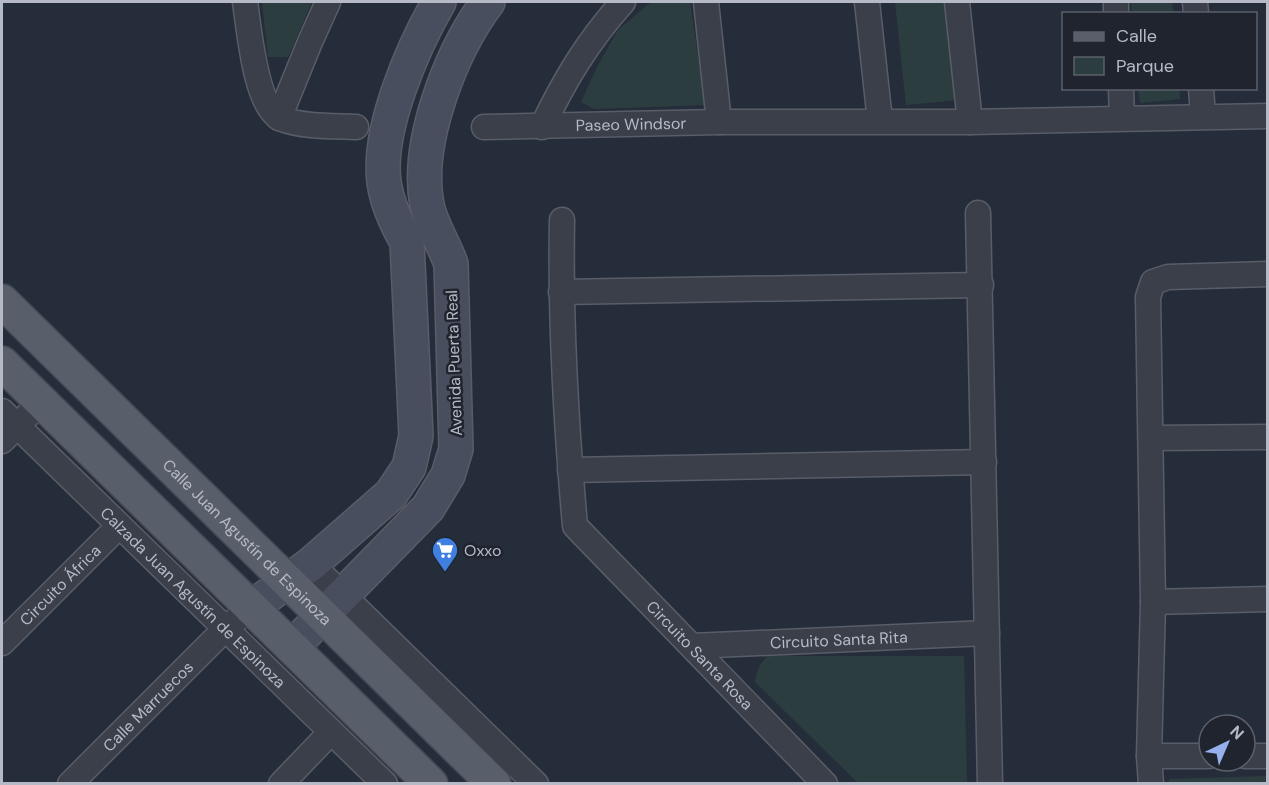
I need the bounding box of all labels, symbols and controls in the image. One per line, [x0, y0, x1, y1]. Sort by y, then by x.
legend [1062, 12, 1257, 90]
text: Calle [1116, 24, 1157, 48]
text: Parque [1116, 54, 1174, 78]
street label: Paseo Windsor [575, 112, 687, 136]
street label: Avenida Puerta Real [441, 290, 467, 436]
street label: Calle Juan Agustín de Espinoza [158, 454, 337, 630]
street label: Calzada Juan Agustín de Espinoza [96, 502, 291, 692]
supermarket icon: Oxxo [430, 535, 460, 573]
street label: Circuito África [15, 540, 105, 630]
place label: Oxxo [464, 540, 501, 561]
street label: Circuito Santa Rosa [642, 596, 758, 714]
street label: Circuito Santa Rita [770, 626, 908, 653]
street label: Calle Marruecos [98, 656, 198, 756]
north arrow [1197, 713, 1257, 773]
text: N [1226, 721, 1249, 744]

